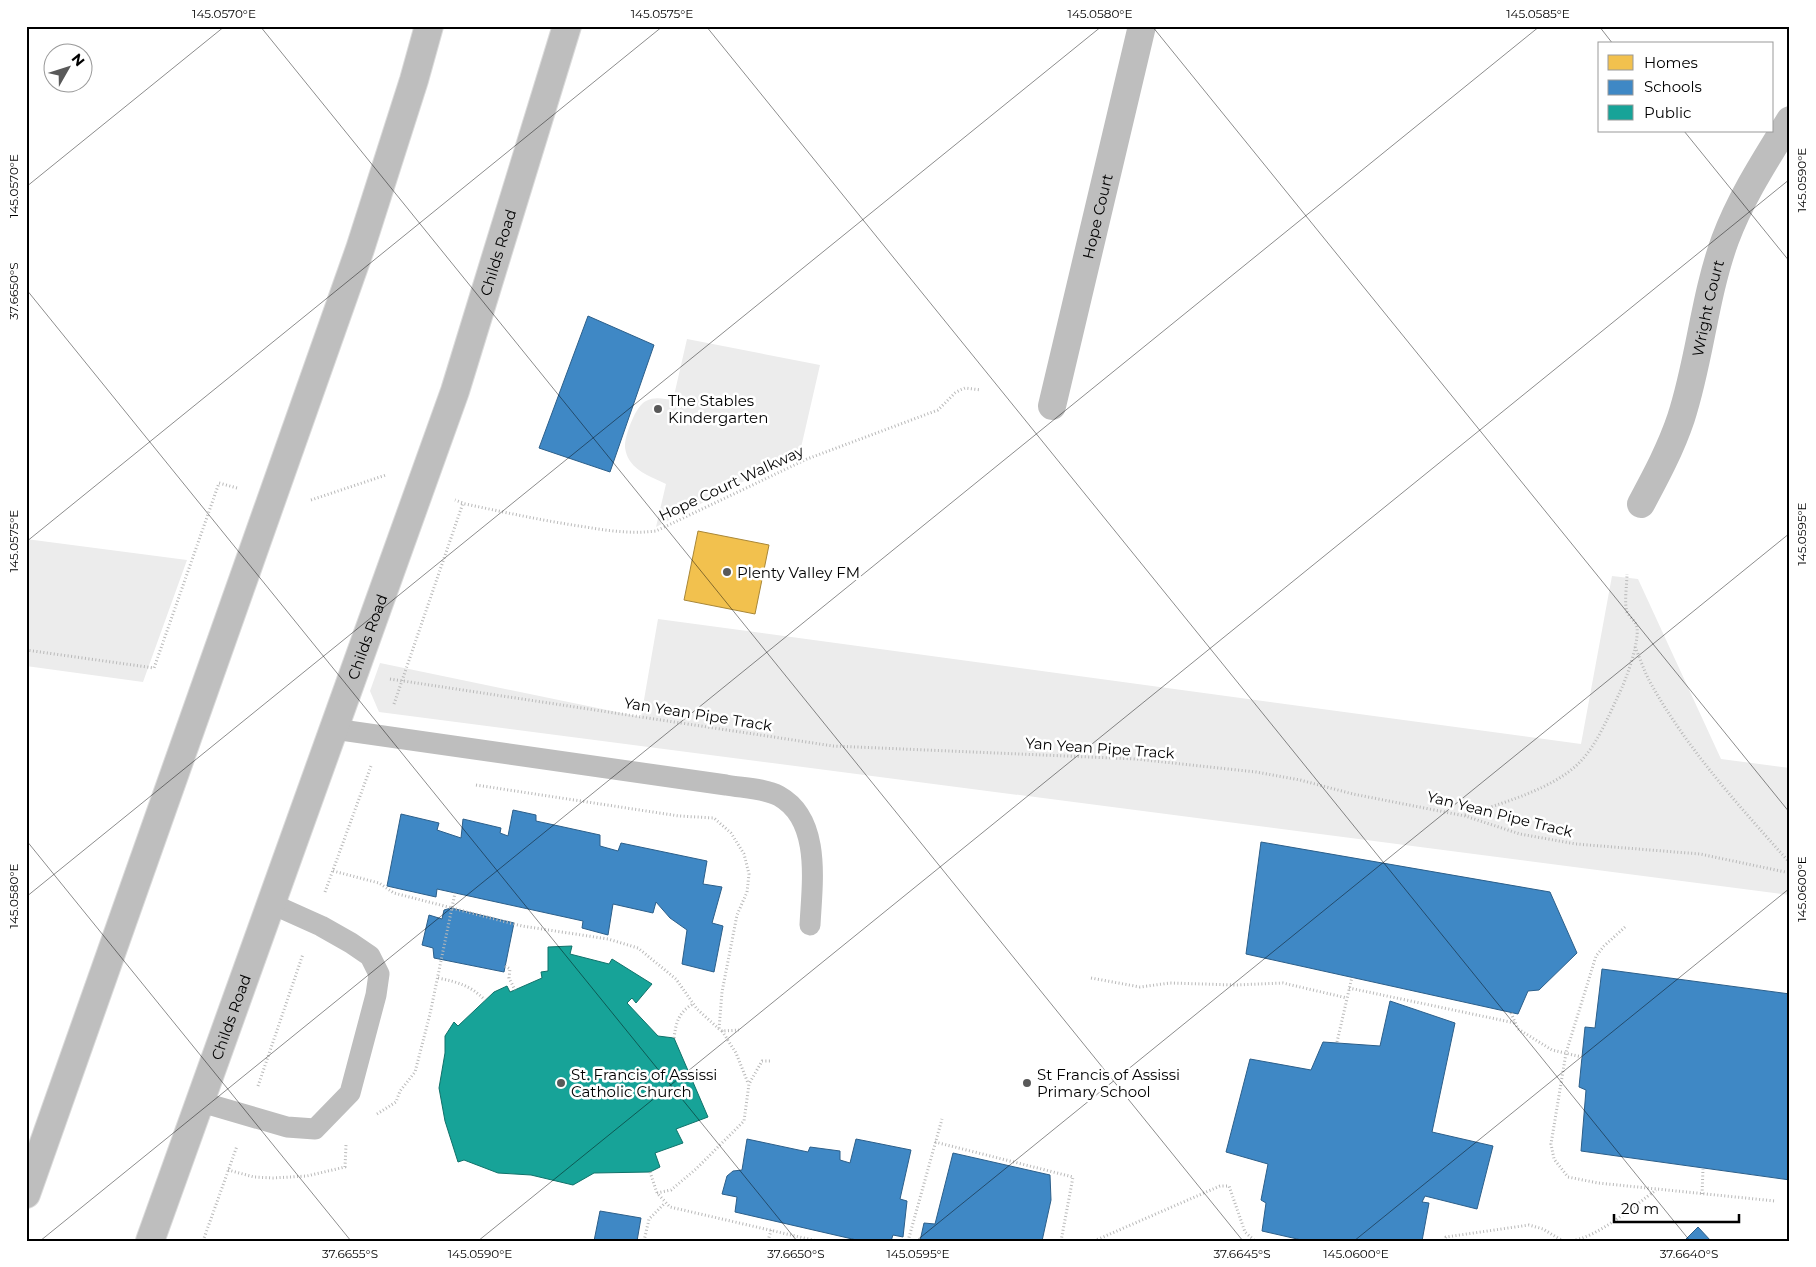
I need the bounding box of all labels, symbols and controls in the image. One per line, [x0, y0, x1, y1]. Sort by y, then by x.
text: 145.0570°E [192, 6, 256, 21]
text: 145.0575°E [631, 6, 693, 21]
text: 145.0580°E [1068, 6, 1132, 21]
text: 145.0585°E [1506, 6, 1570, 21]
north arrow [42, 42, 92, 92]
legend [1598, 42, 1774, 132]
text: N [68, 50, 89, 70]
text: Homes [1644, 53, 1698, 72]
text: Schools [1644, 77, 1702, 96]
text: Public [1644, 103, 1692, 122]
text: 145.0590°E [1794, 148, 1809, 212]
text: 145.0570°E [6, 154, 21, 218]
street label: Hope Court [1078, 172, 1116, 261]
street label: Childs Road [475, 207, 520, 298]
street label: Wright Court [1687, 257, 1728, 358]
text: 37.6650°S [6, 262, 21, 320]
place label: The Stables Kindergarten [668, 391, 768, 427]
marker: The Stables Kindergarten [652, 403, 664, 415]
street label: Hope Court Walkway [656, 441, 807, 525]
text: 145.0595°E [1794, 502, 1809, 566]
text: 145.0575°E [6, 510, 21, 572]
place label: Plenty Valley FM [737, 563, 860, 582]
marker: Plenty Valley FM [721, 566, 733, 578]
street label: Childs Road [343, 591, 391, 682]
street label: Yan Yean Pipe Track [623, 693, 773, 735]
street label: Yan Yean Pipe Track [1025, 733, 1175, 763]
street label: Yan Yean Pipe Track [1425, 787, 1575, 841]
text: 145.0600°E [1794, 856, 1809, 922]
text: 145.0580°E [6, 864, 21, 928]
street label: Childs Road [206, 972, 254, 1062]
place label: St. Francis of Assissi Catholic Church [571, 1065, 717, 1101]
place label: St Francis of Assissi Primary School [1037, 1065, 1180, 1101]
marker: St. Francis of Assissi Catholic Church [555, 1077, 567, 1089]
marker: St Francis of Assissi Primary School [1021, 1077, 1033, 1089]
scale bar [1614, 1192, 1738, 1224]
text: 20 m [1621, 1199, 1659, 1218]
text: 37.6655°S [322, 1246, 378, 1261]
text: 145.0590°E [448, 1246, 512, 1261]
text: 37.6650°S [767, 1246, 825, 1261]
text: 145.0595°E [886, 1246, 950, 1261]
text: 37.6645°S [1213, 1246, 1271, 1261]
text: 145.0600°E [1323, 1246, 1389, 1261]
text: 37.6640°S [1660, 1246, 1718, 1261]

